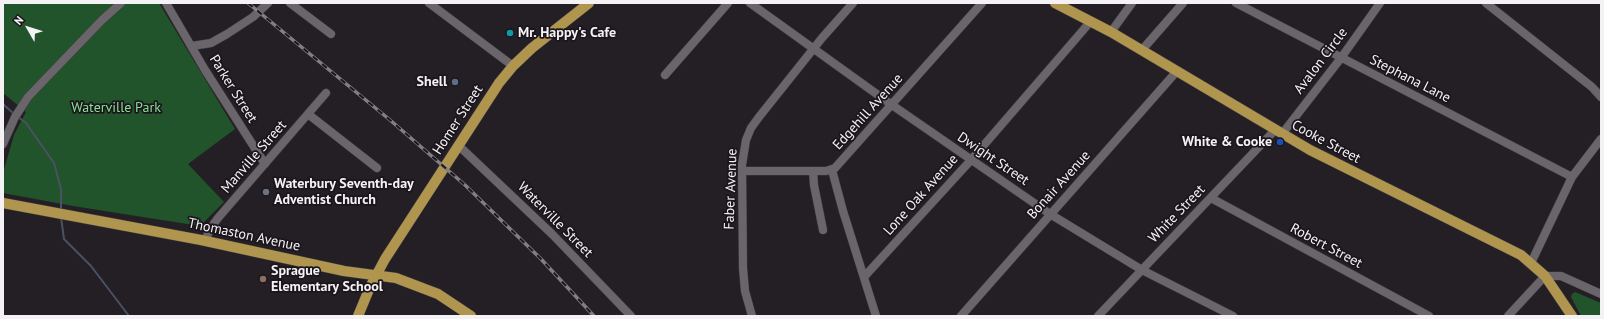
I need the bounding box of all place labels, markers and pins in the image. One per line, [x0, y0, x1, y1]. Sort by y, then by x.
place label: Mr. Happy's Cafe [518, 25, 616, 41]
marker: Mr. Happy's Cafe [505, 28, 515, 38]
place label: Shell [417, 74, 447, 90]
marker: Shell [450, 77, 460, 87]
place label: White & Cooke [1182, 134, 1272, 150]
marker: White & Cooke [1275, 137, 1285, 147]
place label: Waterbury Seventh-day Adventist Church [274, 176, 414, 208]
marker: Waterbury Seventh-day Adventist Church [261, 187, 271, 197]
place label: Sprague Elementary School [271, 263, 383, 296]
marker: Sprague Elementary School [258, 274, 268, 284]

